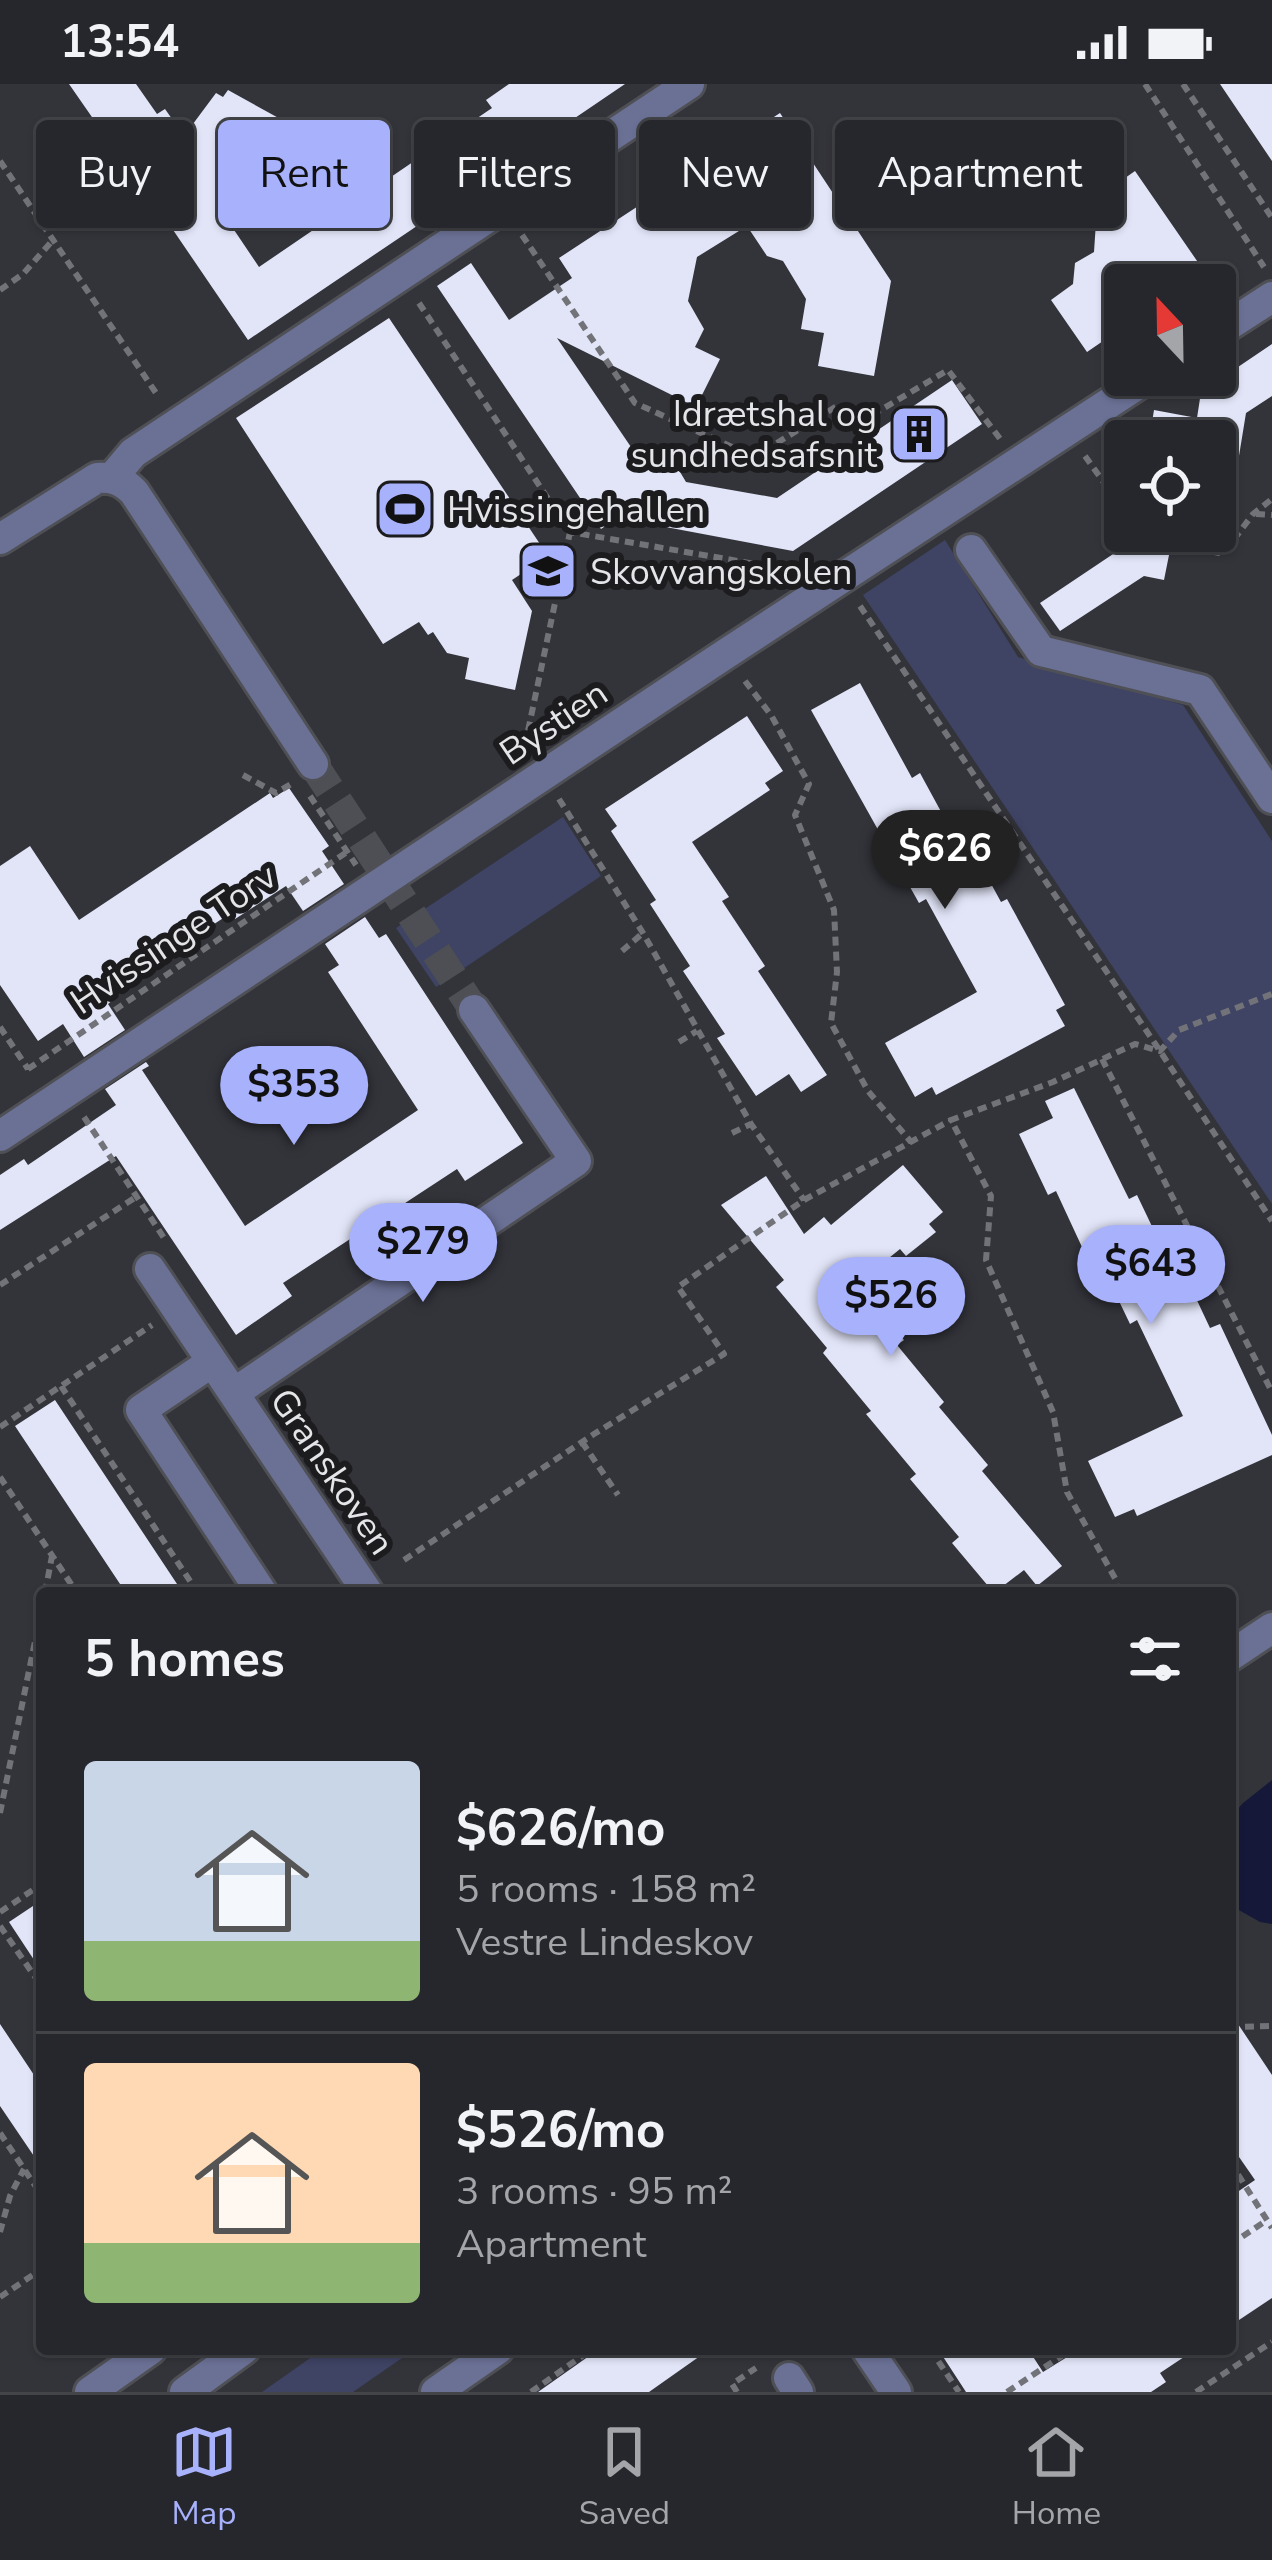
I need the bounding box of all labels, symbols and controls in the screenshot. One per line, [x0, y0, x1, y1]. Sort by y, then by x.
text: 13:54 [60, 12, 179, 73]
chip: Buy [36, 120, 194, 228]
chip: Rent [218, 120, 390, 228]
chip: Filters [414, 120, 615, 228]
chip: New [639, 120, 811, 228]
chip: Apartment [835, 120, 1124, 228]
north arrow [1104, 264, 1236, 396]
map controls [1104, 264, 1236, 552]
place label: Idrætshal og sundhedsafsnit [631, 390, 877, 480]
building icon: Idrætshal og sundhedsafsnit [888, 403, 950, 465]
button: locate [1104, 420, 1236, 552]
sports icon: Hvissingehallen [374, 478, 436, 540]
place label: Hvissingehallen [447, 486, 705, 535]
school or university icon: Skovvangskolen [517, 540, 579, 602]
place label: Skovvangskolen [590, 548, 852, 597]
street label: Bystien [490, 669, 617, 777]
pin: $626 [874, 810, 1016, 912]
text: $626 [898, 822, 992, 875]
street label: Hvissinge Torv [61, 852, 287, 1026]
pin: $353 [223, 1046, 365, 1148]
text: $353 [247, 1058, 341, 1111]
pin: $279 [352, 1203, 494, 1305]
text: $279 [376, 1215, 470, 1268]
pin: $643 [1080, 1225, 1222, 1327]
text: $643 [1104, 1237, 1198, 1290]
pin: $526 [820, 1257, 962, 1359]
text: $526 [844, 1269, 938, 1322]
street label: Granskoven [258, 1379, 405, 1565]
text: 5 homes [84, 1624, 285, 1694]
icon: filters [1122, 1626, 1188, 1692]
text: $626/mo [456, 1793, 665, 1863]
icon: home [180, 1809, 324, 1953]
text: 5 rooms · 158 m² [456, 1863, 756, 1916]
text: Vestre Lindeskov [456, 1916, 753, 1969]
text: $526/mo [456, 2095, 665, 2165]
icon: home [180, 2111, 324, 2255]
text: 3 rooms · 95 m² [456, 2165, 733, 2218]
text: Apartment [456, 2218, 646, 2271]
tab: Map [171, 2419, 237, 2536]
tab: Saved [579, 2419, 670, 2536]
tab: Home [1012, 2419, 1101, 2536]

